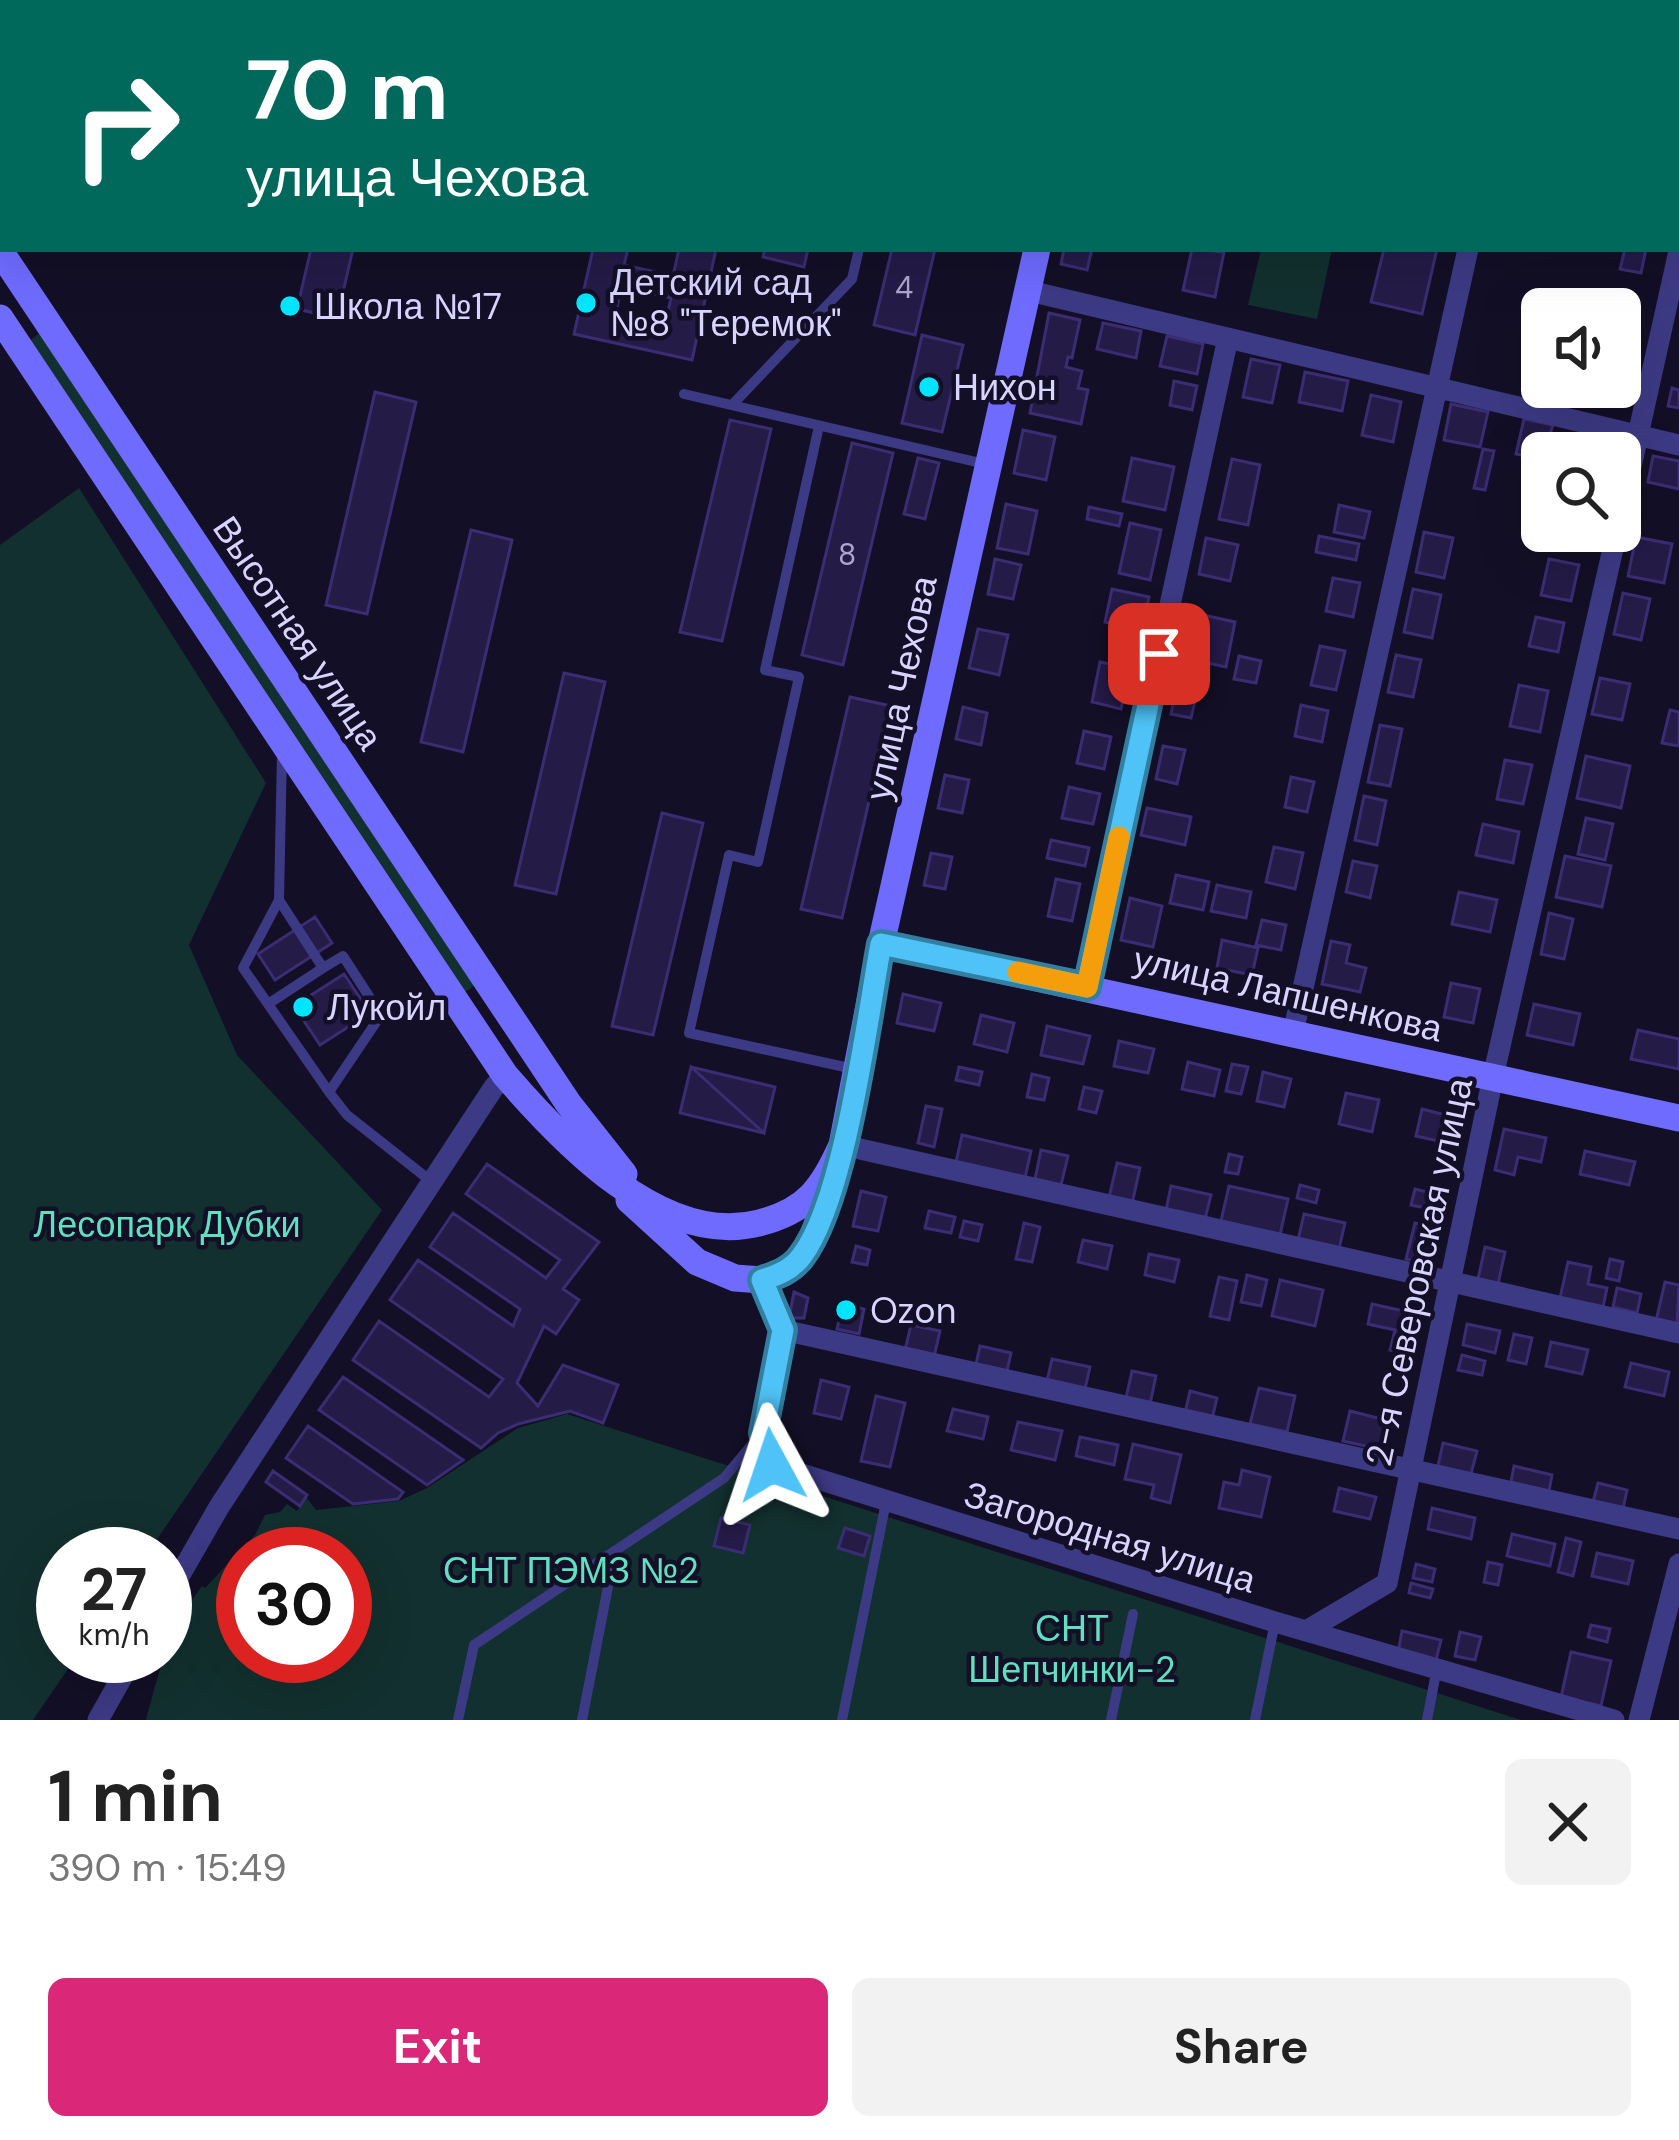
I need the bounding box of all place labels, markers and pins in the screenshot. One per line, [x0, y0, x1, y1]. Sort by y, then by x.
place label: Детский сад №8 "Теремок" [610, 259, 842, 347]
place label: Школа №17 [314, 283, 502, 330]
marker: Детский сад №8 "Теремок" [573, 290, 599, 316]
marker: Школа №17 [277, 293, 303, 319]
place label: Нихон [953, 364, 1057, 411]
marker: Нихон [916, 374, 942, 400]
pin [1108, 603, 1210, 705]
place label: Лукойл [327, 984, 446, 1031]
marker: Лукойл [290, 994, 316, 1020]
place label: Ozon [870, 1287, 956, 1334]
marker: Ozon [833, 1297, 859, 1323]

